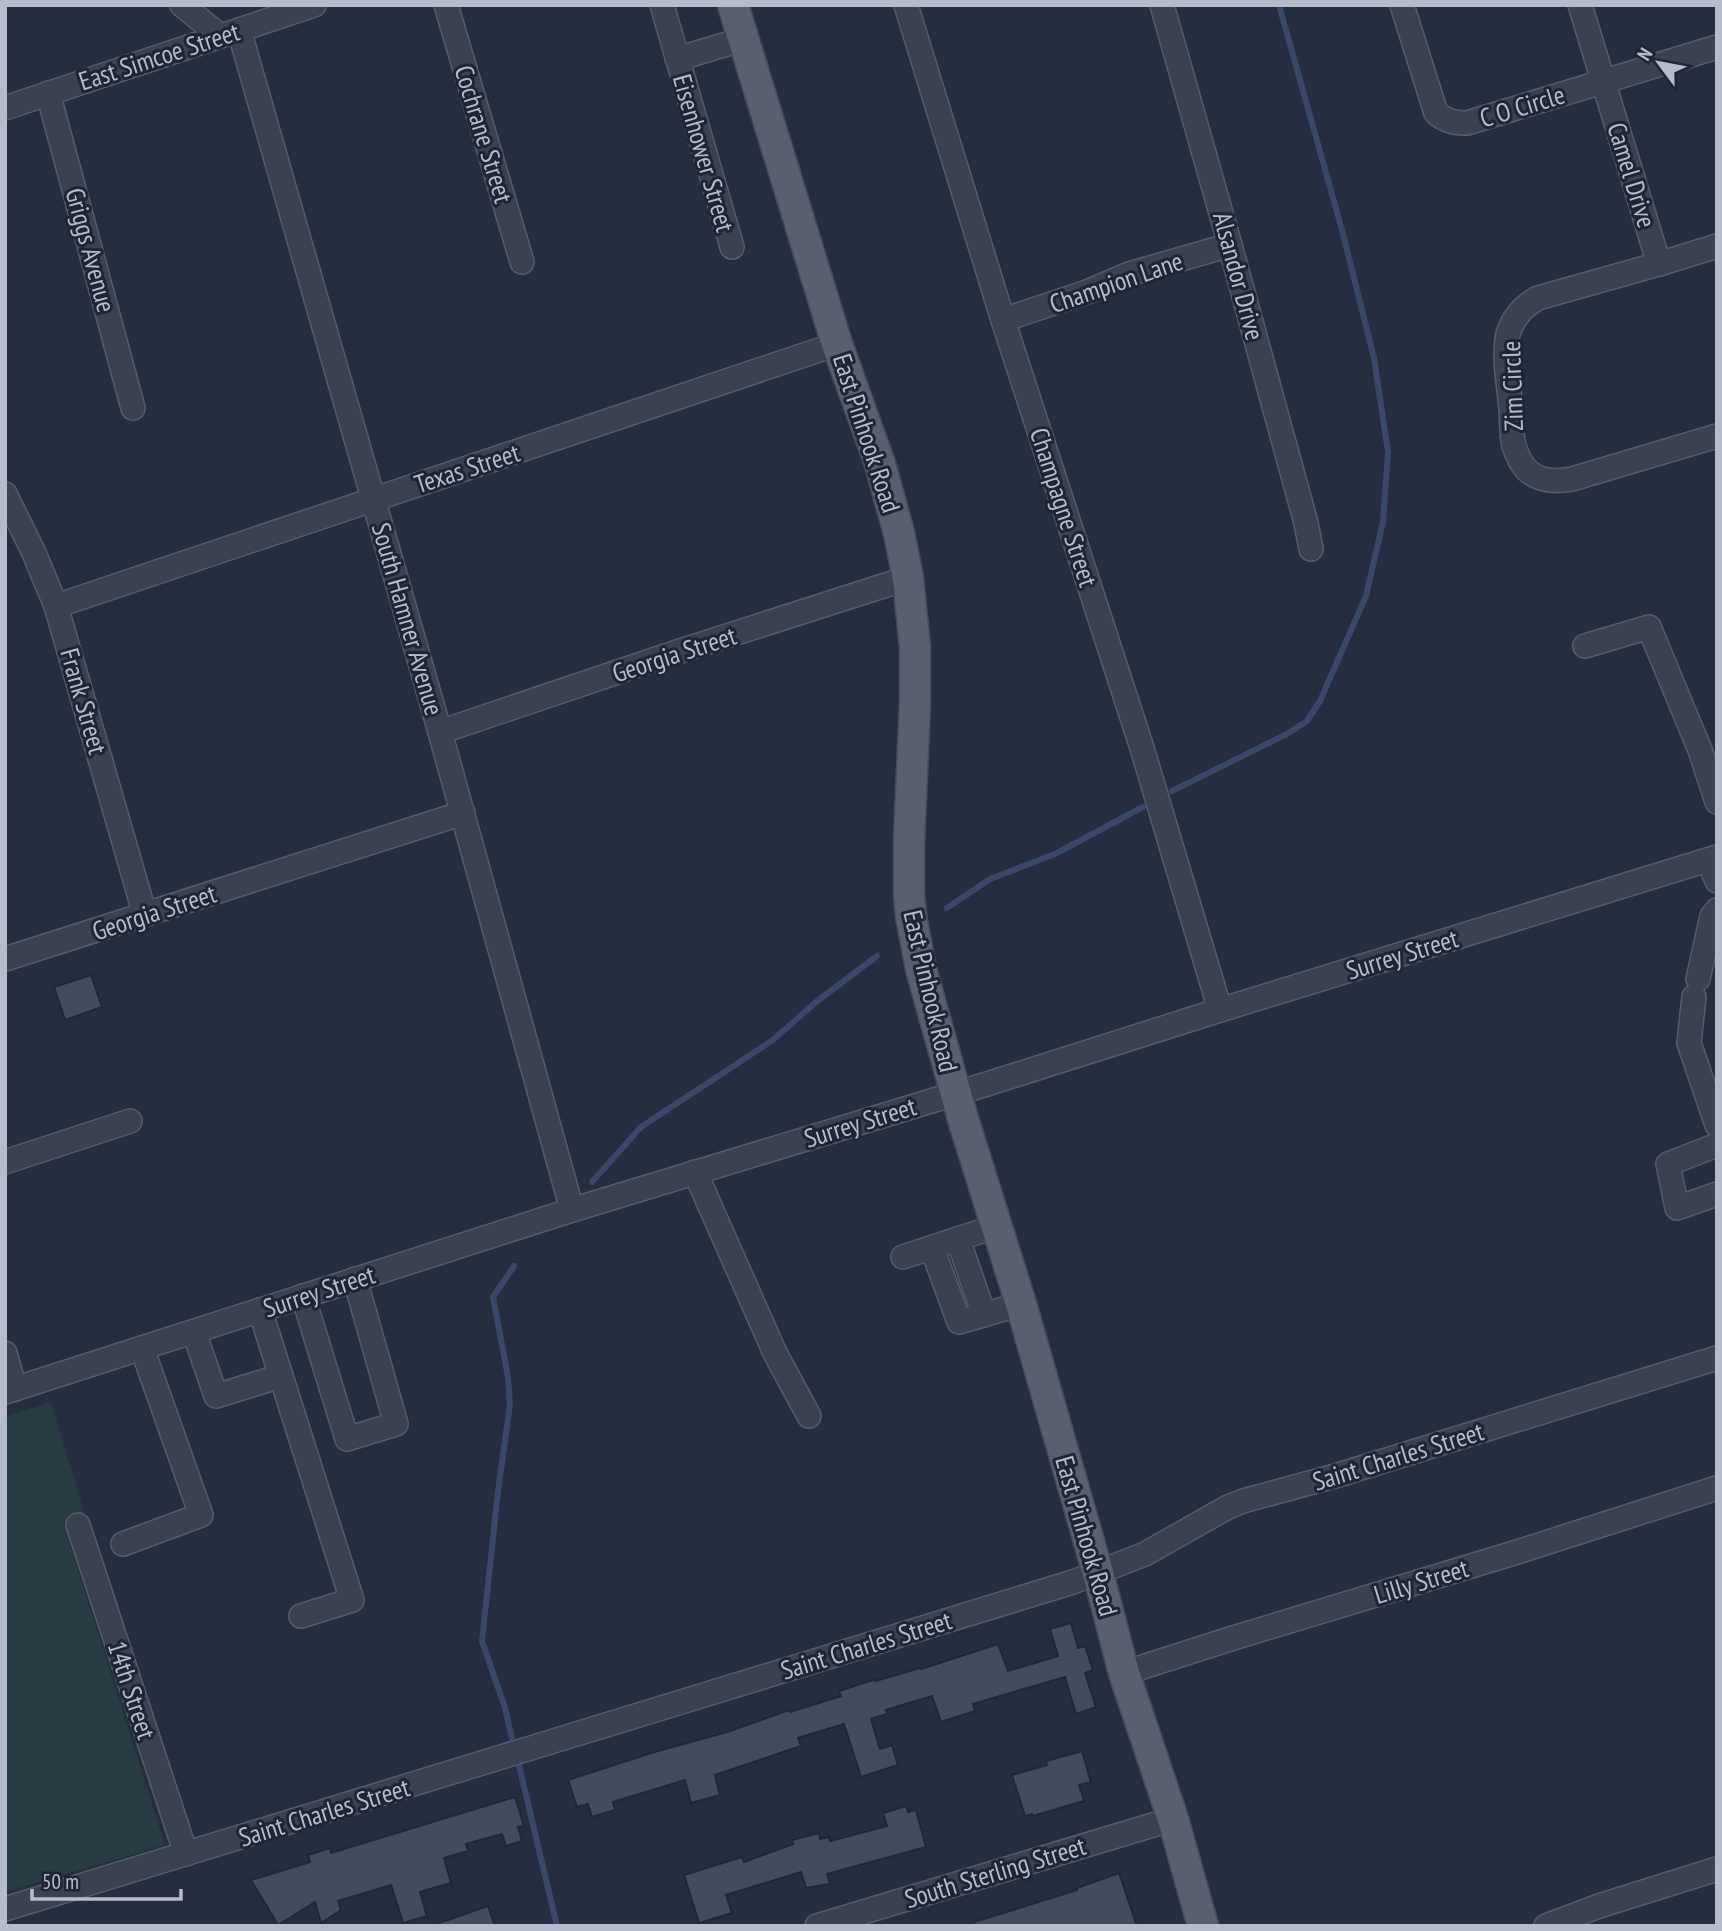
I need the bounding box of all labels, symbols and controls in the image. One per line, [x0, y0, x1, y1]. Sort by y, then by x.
street label: East Simcoe Street [75, 15, 243, 97]
north arrow [1624, 28, 1694, 98]
text: N [1632, 43, 1657, 65]
street label: Cochrane Street [447, 61, 521, 207]
street label: Eisenhower Street [666, 70, 742, 236]
street label: C O Circle [1476, 77, 1568, 135]
street label: Camel Drive [1600, 118, 1664, 232]
street label: Griggs Avenue [59, 184, 123, 316]
street label: Alsandor Drive [1206, 208, 1272, 344]
street label: Champion Lane [1045, 244, 1187, 320]
street label: Zim Circle [1494, 340, 1530, 432]
street label: East Pinhook Road [826, 349, 908, 517]
street label: Champagne Street [1023, 423, 1105, 591]
street label: Texas Street [410, 436, 524, 500]
street label: South Hamner Avenue [365, 519, 451, 719]
street label: Georgia Street [608, 618, 740, 690]
street label: Frank Street [53, 644, 115, 758]
street label: Georgia Street [88, 876, 220, 948]
street label: East Pinhook Road [896, 907, 966, 1075]
street label: Surrey Street [1342, 921, 1462, 987]
street label: Surrey Street [800, 1089, 920, 1155]
street label: Surrey Street [259, 1257, 379, 1325]
street label: Saint Charles Street [1309, 1414, 1487, 1498]
street label: East Pinhook Road [1048, 1452, 1126, 1620]
street label: Lilly Street [1370, 1551, 1472, 1611]
street label: Saint Charles Street [777, 1603, 955, 1687]
street label: 14th Street [101, 1637, 163, 1743]
street label: Saint Charles Street [235, 1770, 413, 1854]
street label: South Sterling Street [901, 1829, 1089, 1915]
scale bar [32, 1857, 180, 1901]
text: 50 m [42, 1868, 79, 1895]

